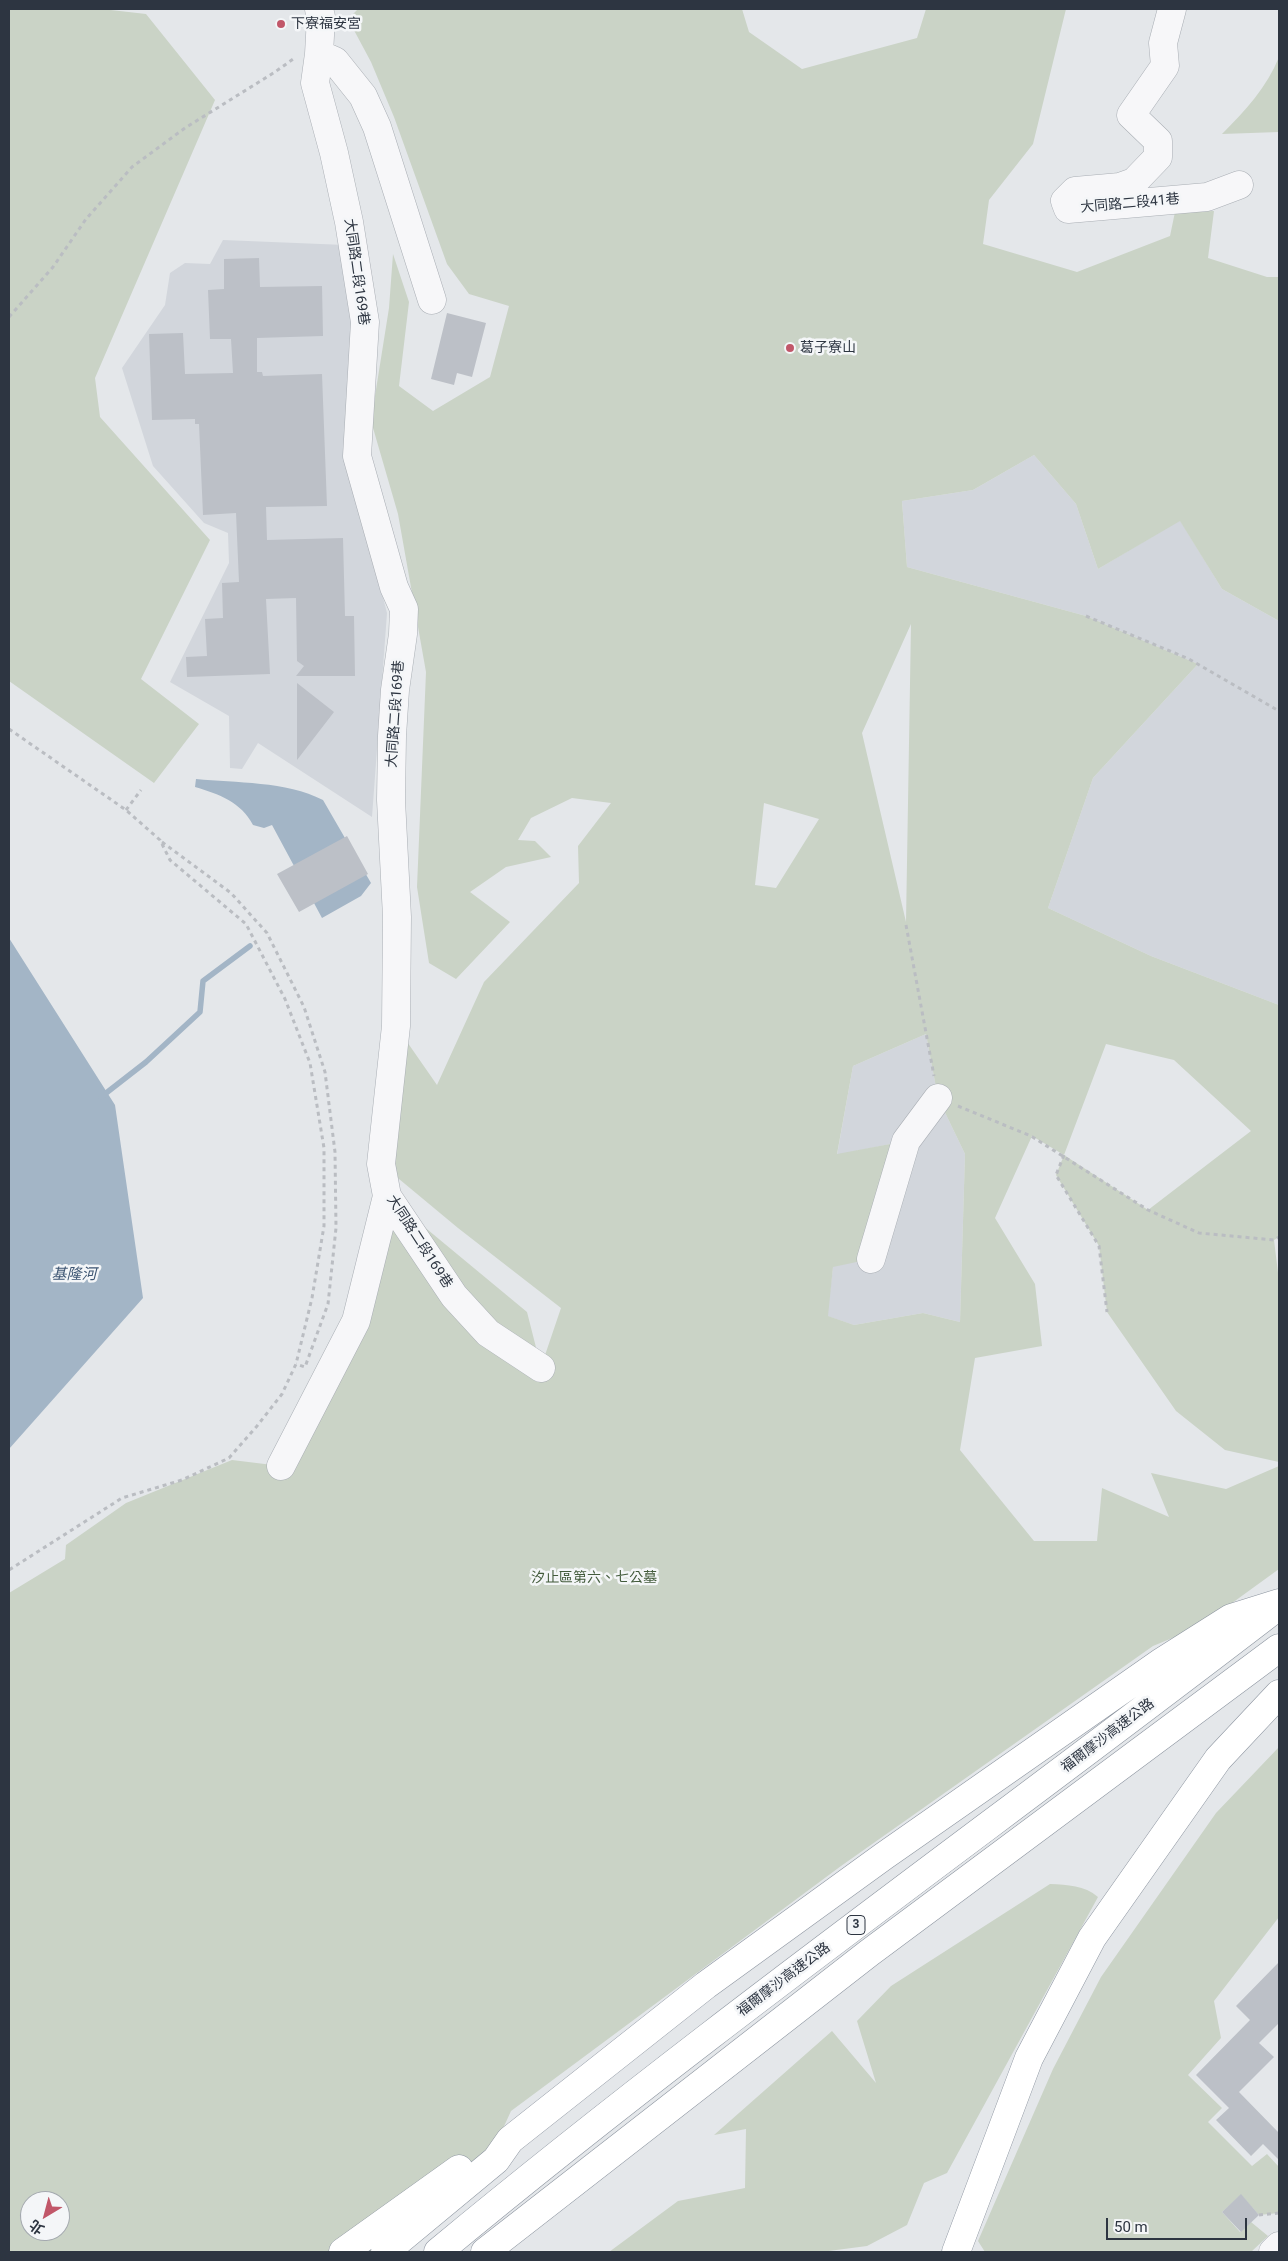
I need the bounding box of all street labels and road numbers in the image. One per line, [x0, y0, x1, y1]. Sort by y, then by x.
street label: 大同路二段41巷 [1080, 191, 1180, 217]
street label: 大同路二段169巷 [340, 218, 372, 326]
street label: 大同路二段169巷 [384, 660, 408, 768]
street label: 大同路二段169巷 [383, 1192, 455, 1292]
street label: 福爾摩沙高速公路 [1058, 1696, 1158, 1776]
road number: 3 [847, 1916, 865, 1934]
street label: 福爾摩沙高速公路 [734, 1940, 834, 2020]

